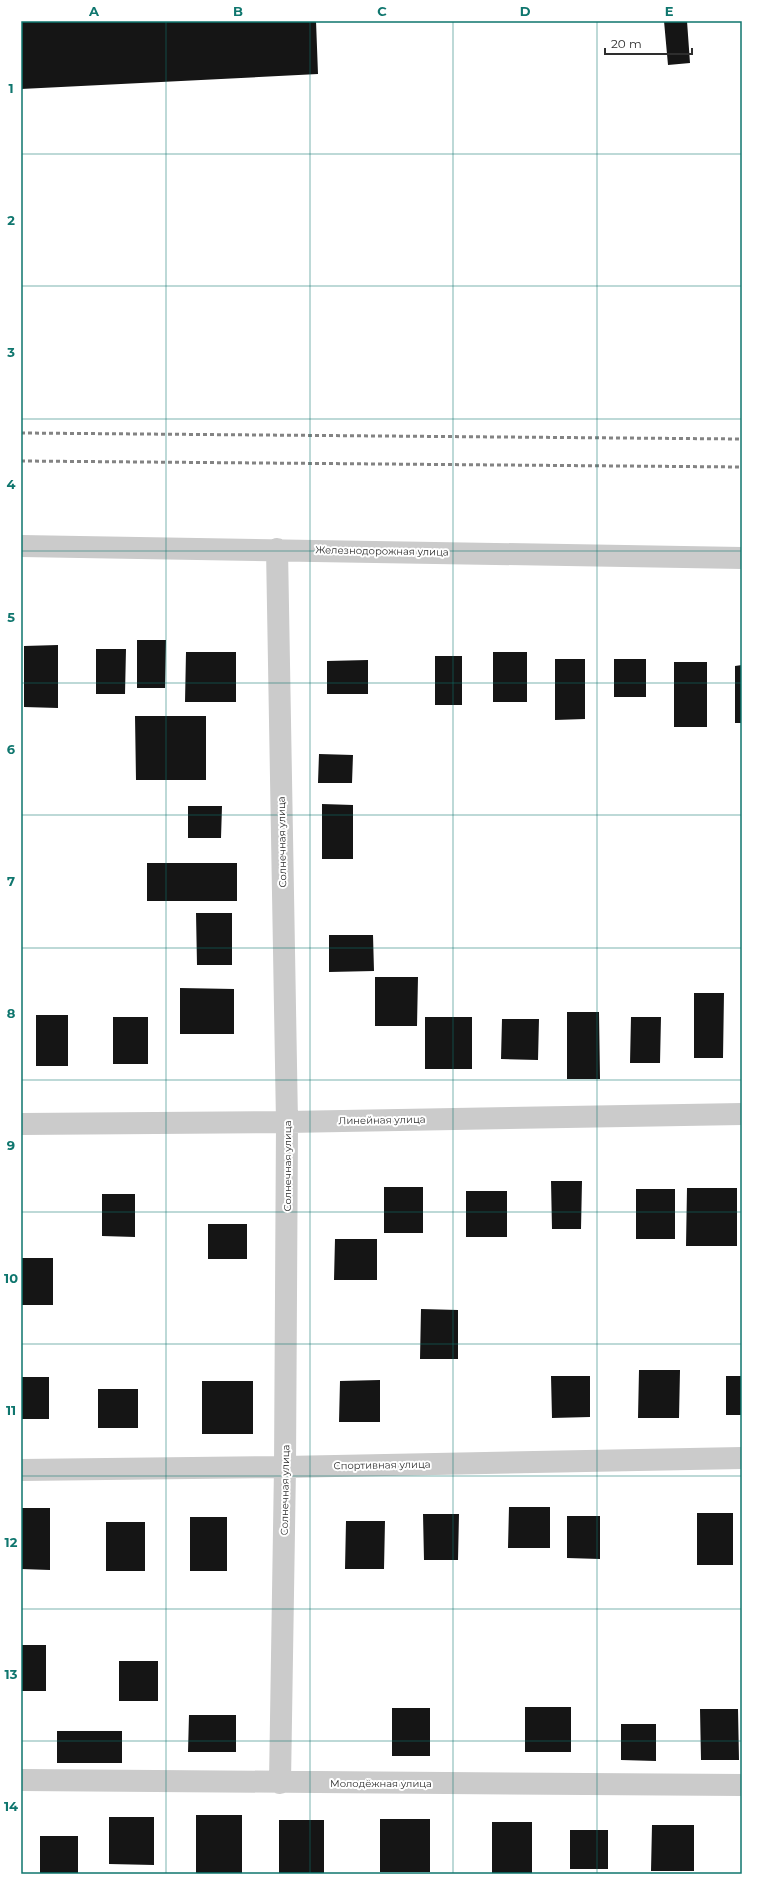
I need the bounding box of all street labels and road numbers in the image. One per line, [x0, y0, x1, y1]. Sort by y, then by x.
street label: Железнодорожная улица [315, 543, 449, 559]
street label: Солнечная улица [275, 796, 289, 888]
street label: Линейная улица [338, 1113, 426, 1127]
street label: Солнечная улица [281, 1121, 294, 1211]
street label: Солнечная улица [278, 1444, 292, 1536]
street label: Спортивная улица [333, 1458, 431, 1472]
street label: Молодёжная улица [330, 1777, 432, 1790]

